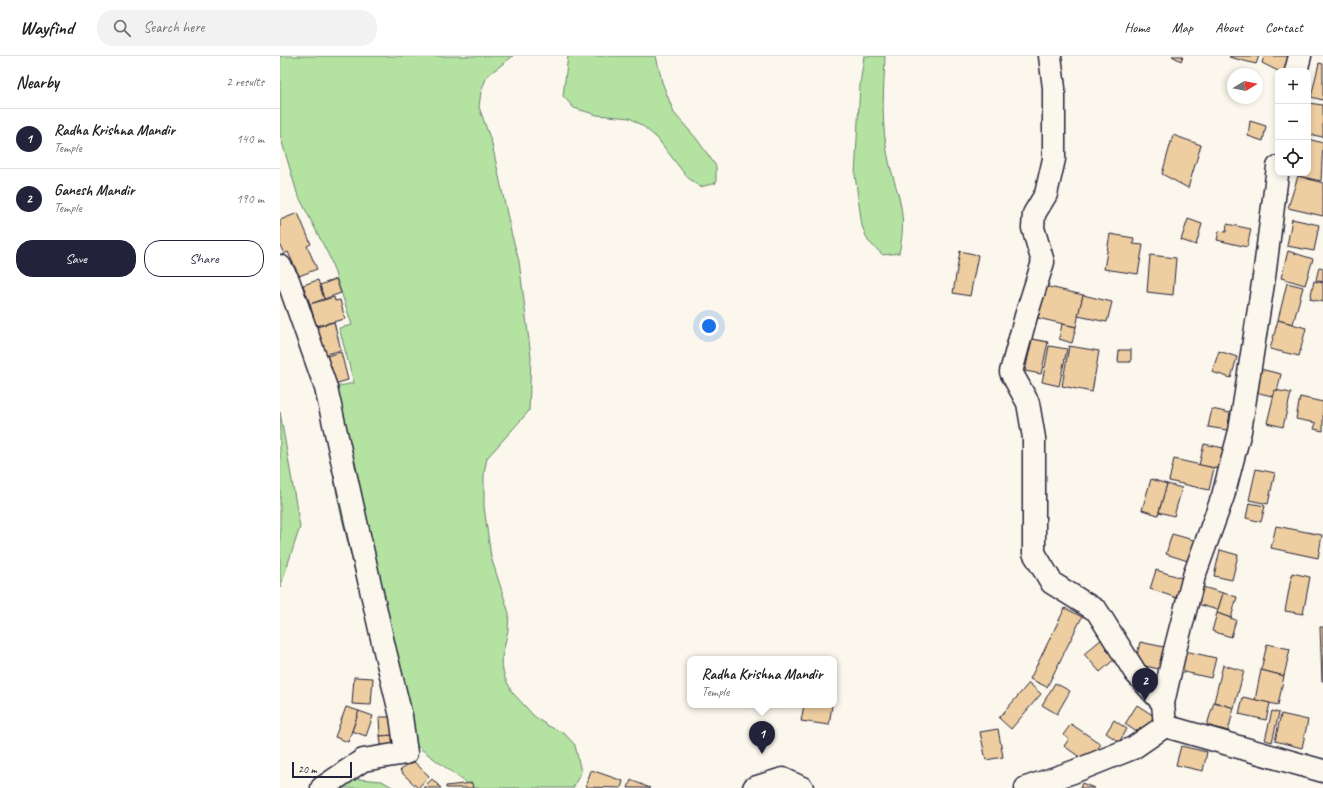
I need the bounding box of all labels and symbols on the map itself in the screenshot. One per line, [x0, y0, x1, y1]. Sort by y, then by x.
north arrow [1227, 68, 1263, 104]
your location [699, 316, 719, 336]
pin: 2 [1132, 668, 1158, 701]
pin: 1 [749, 721, 775, 754]
scale bar [292, 760, 352, 779]

